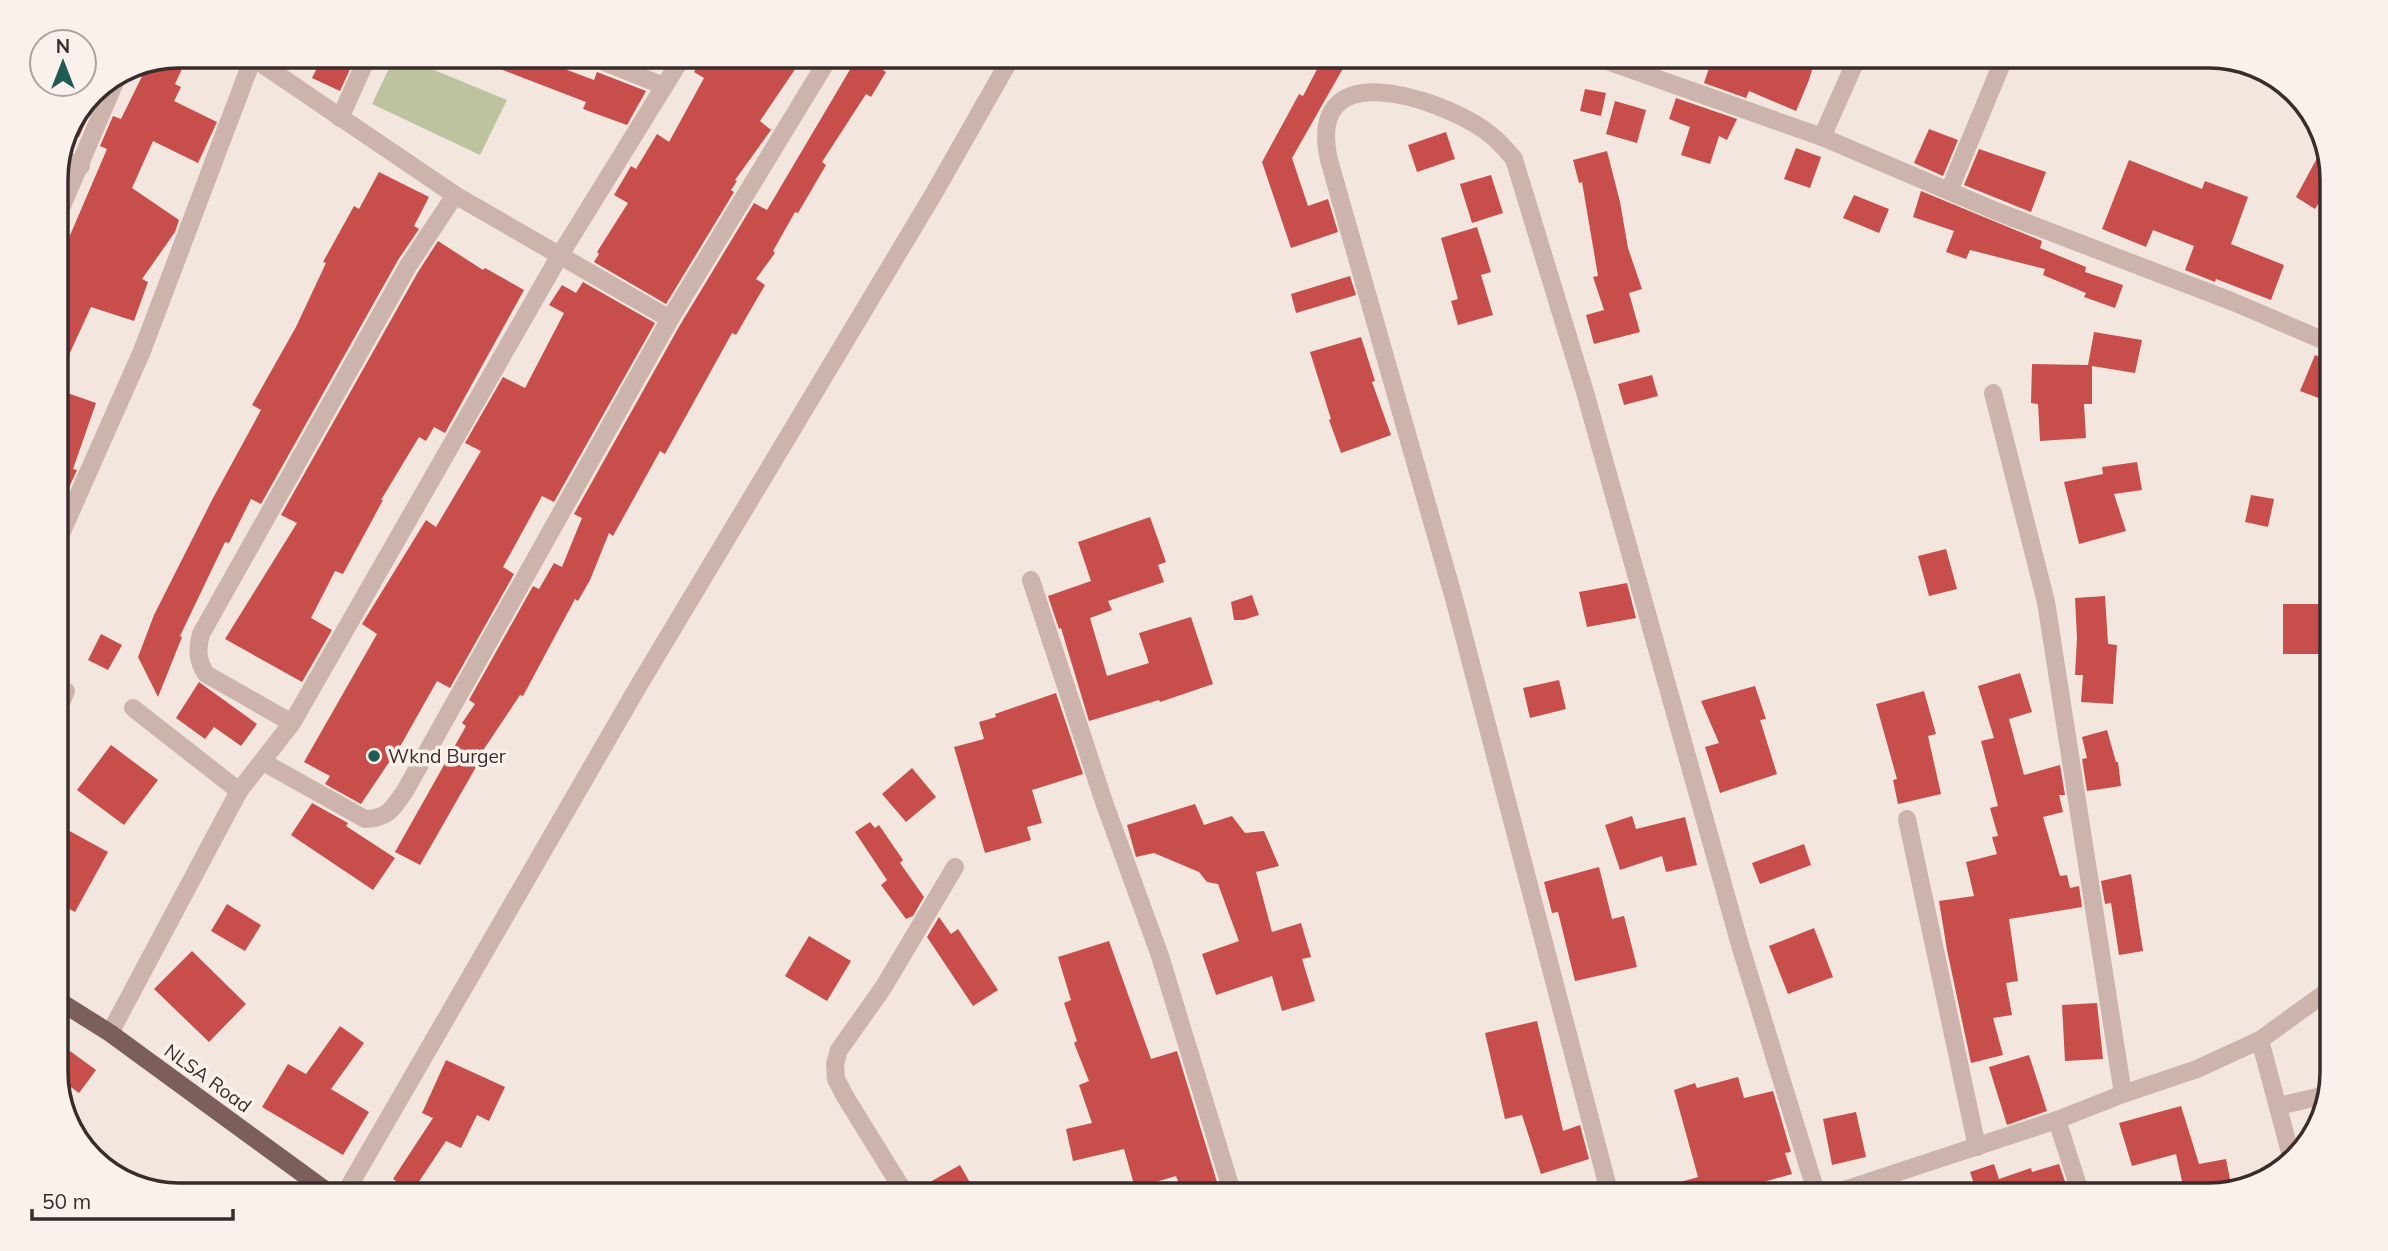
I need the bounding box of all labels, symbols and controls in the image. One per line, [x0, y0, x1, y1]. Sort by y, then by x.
north arrow [28, 28, 98, 98]
text: N [56, 34, 70, 58]
place label: Wknd Burger [388, 744, 506, 768]
marker: Wknd Burger [366, 748, 382, 764]
street label: NLSA Road [160, 1038, 256, 1118]
scale bar [32, 1178, 233, 1222]
text: 50 m [42, 1188, 91, 1214]

